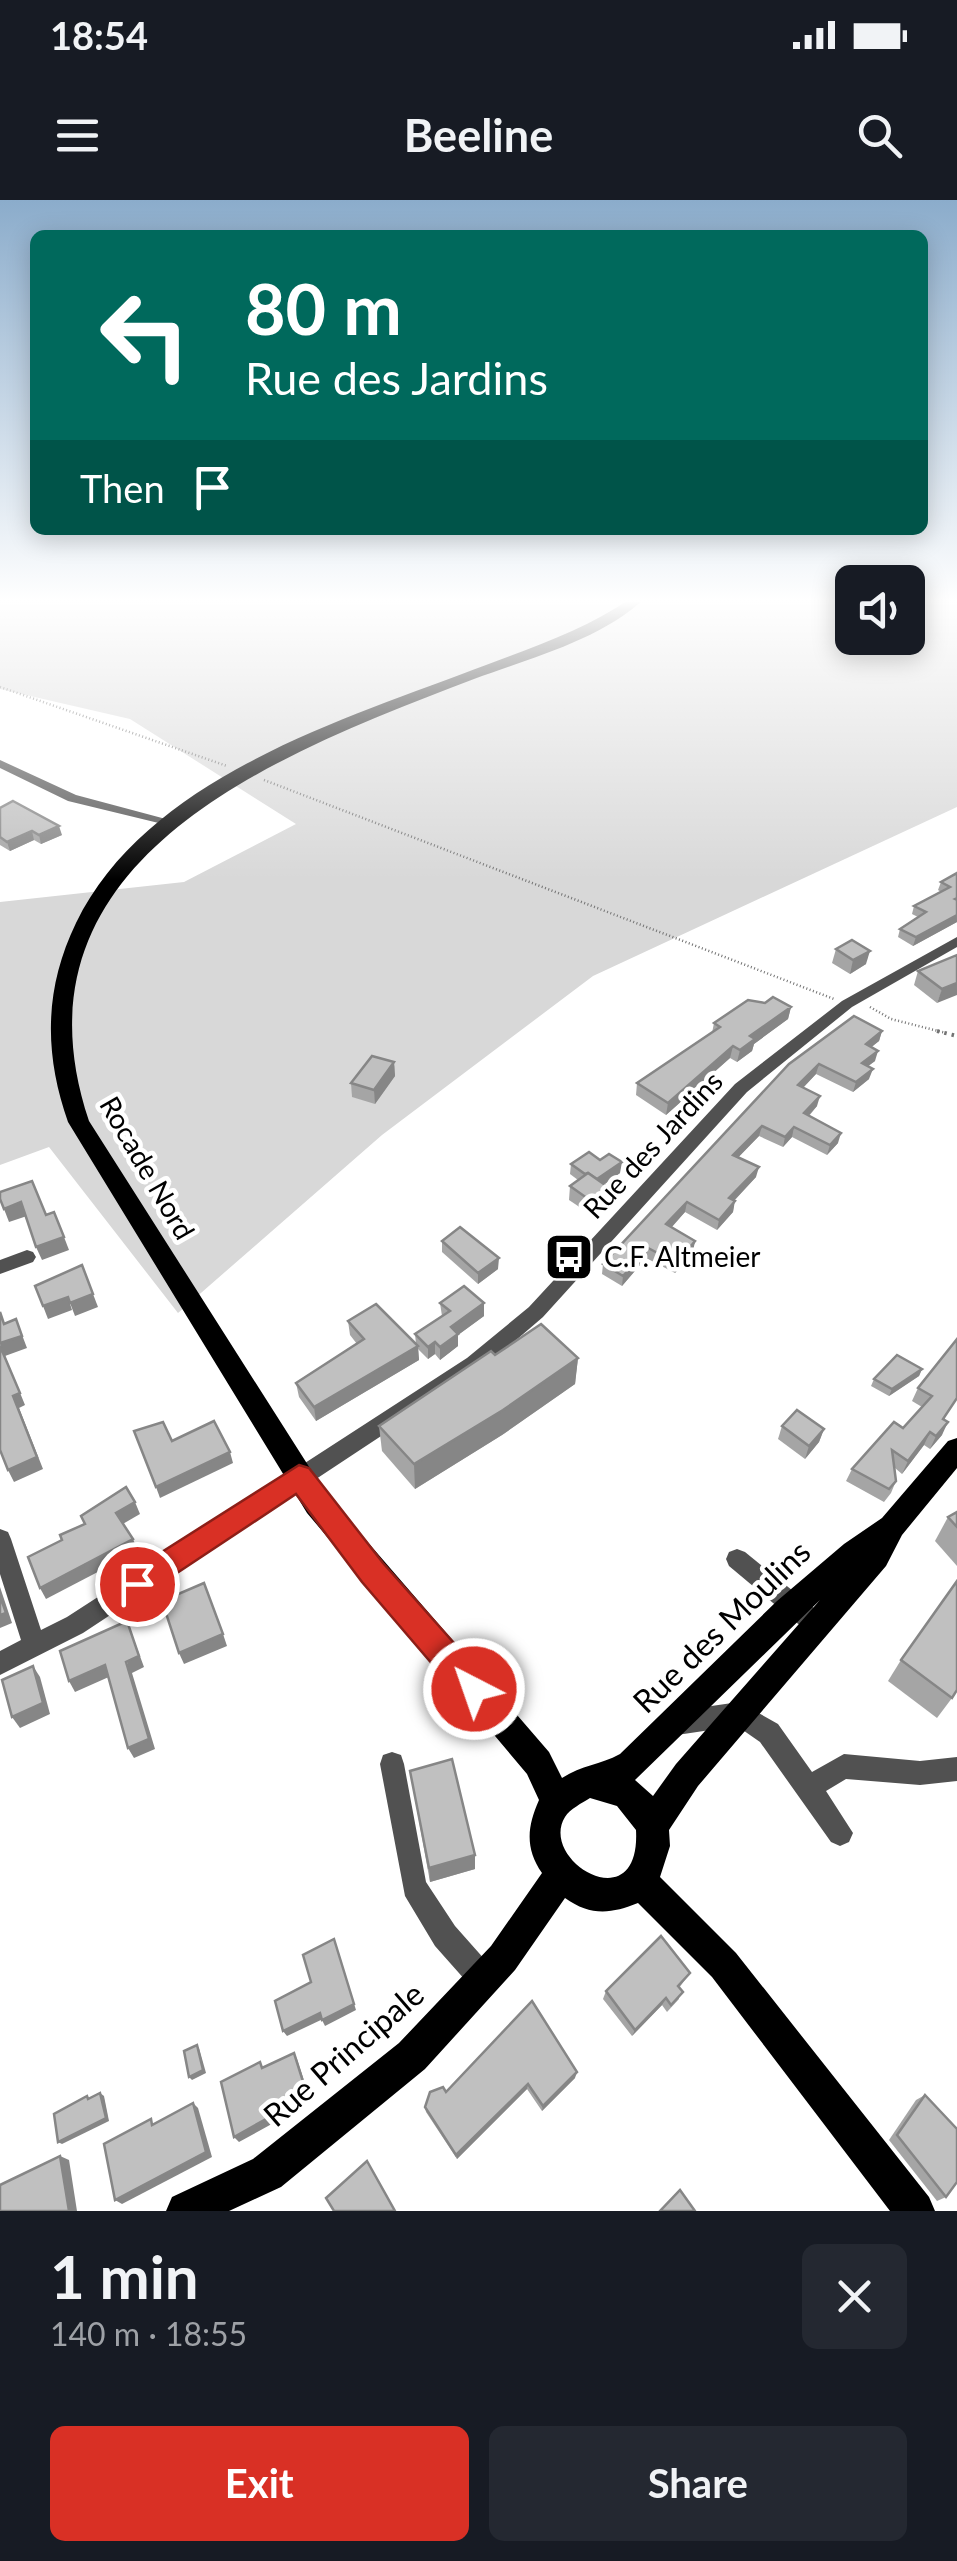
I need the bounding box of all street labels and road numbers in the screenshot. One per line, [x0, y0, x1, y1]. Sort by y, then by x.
street label: Rue des Jardins [576, 1064, 729, 1225]
street label: Rocade Nord [93, 1090, 202, 1245]
street label: Rue des Moulins [624, 1532, 818, 1720]
street label: Rue Principale [255, 1974, 431, 2134]

